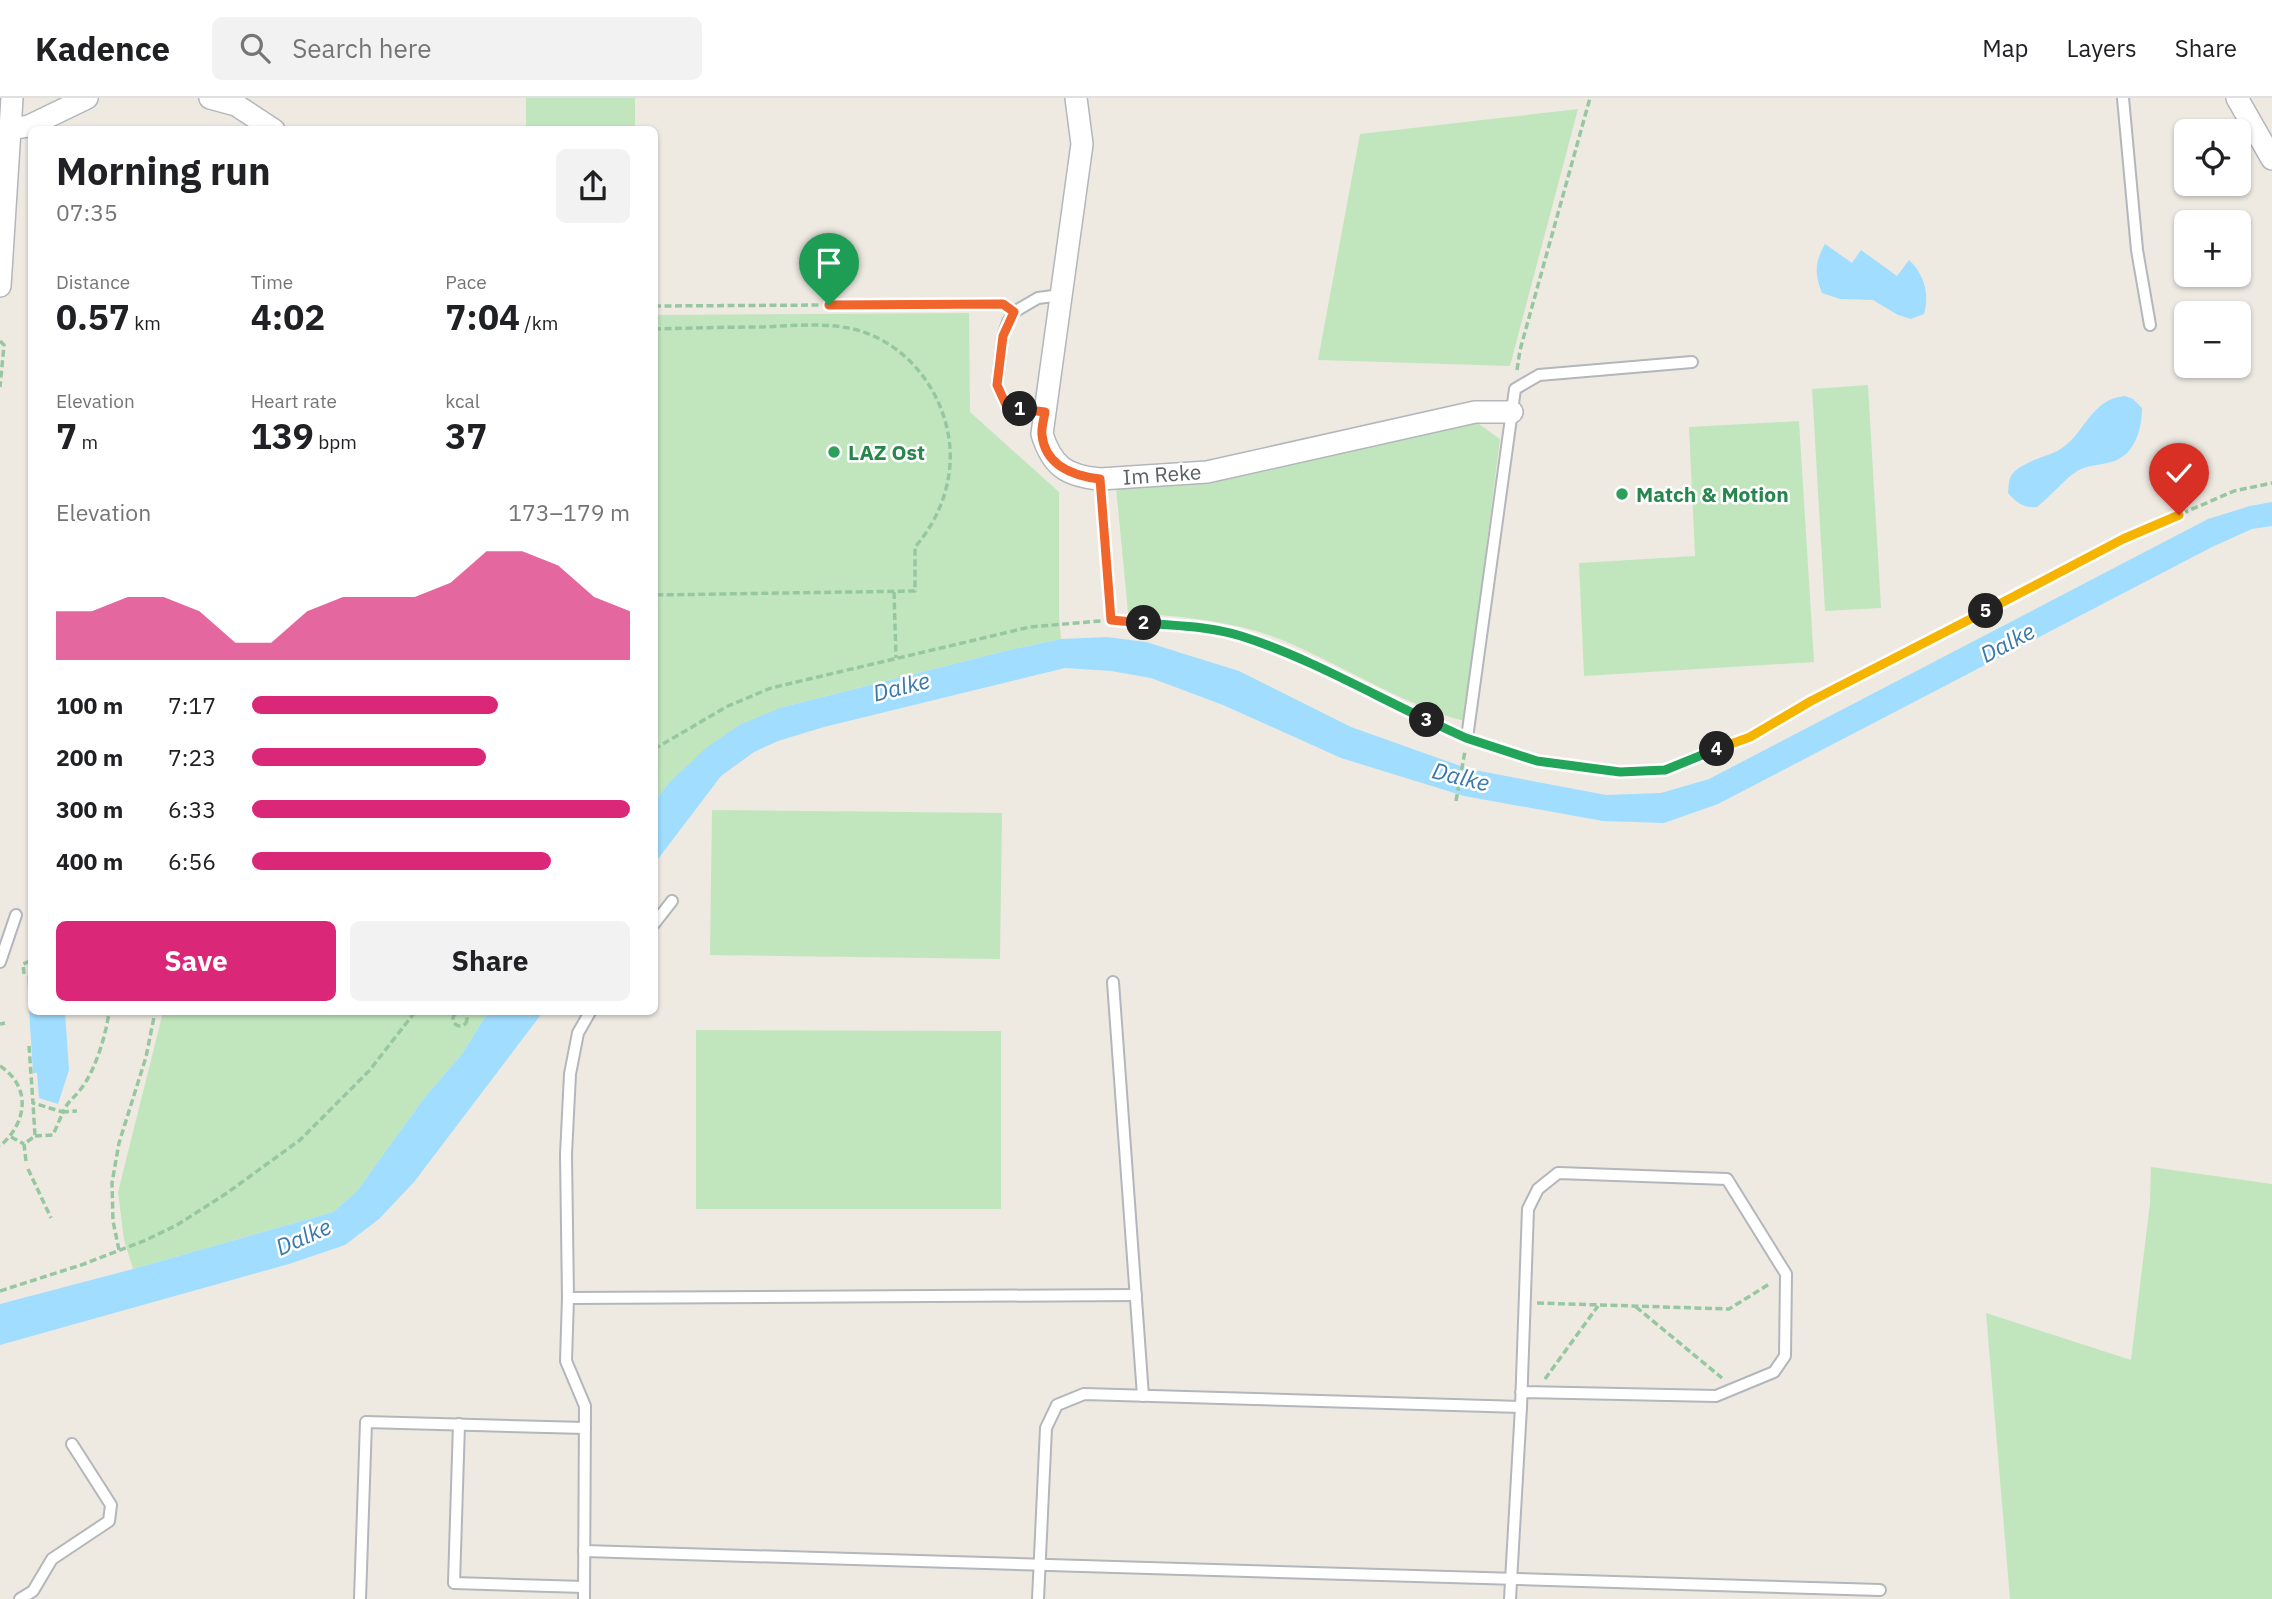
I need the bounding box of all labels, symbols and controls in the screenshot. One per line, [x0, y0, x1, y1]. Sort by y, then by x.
search box [212, 17, 702, 80]
text: Kadence [35, 27, 170, 70]
icon: search [236, 29, 274, 67]
text: Search here [292, 31, 432, 65]
text: Map [1982, 32, 2029, 64]
text: Layers [2067, 32, 2137, 64]
text: Share [2175, 32, 2237, 64]
map controls [2174, 119, 2251, 378]
button: locate [2174, 119, 2251, 196]
text: Morning run [56, 146, 271, 195]
button: share [556, 149, 630, 223]
text: 07:35 [56, 197, 118, 227]
button: + [2174, 210, 2251, 287]
pin [799, 233, 859, 305]
icon: arrive [810, 244, 848, 282]
text: Distance [56, 270, 130, 294]
text: Time [251, 270, 293, 294]
text: Pace [445, 270, 487, 294]
text: 0.57 [56, 294, 130, 340]
text: 4:02 [251, 294, 325, 340]
text: 7:04 [445, 294, 520, 340]
button: − [2174, 301, 2251, 378]
text: km [130, 311, 161, 335]
text: /km [520, 311, 558, 335]
text: Elevation [56, 389, 135, 413]
text: Heart rate [251, 389, 337, 413]
text: kcal [445, 389, 480, 413]
pin: 1 [1002, 392, 1038, 426]
text: 1 [1014, 396, 1025, 420]
text: 7 [56, 413, 77, 459]
text: 139 [251, 413, 314, 459]
text: 37 [445, 413, 487, 459]
text: m [77, 430, 98, 454]
text: bpm [314, 430, 357, 454]
place label: LAZ Ost [848, 438, 925, 466]
pin [2149, 443, 2209, 515]
marker: LAZ Ost [826, 444, 842, 460]
icon: check [2160, 454, 2198, 492]
street label: Im Reke [1122, 457, 1202, 491]
place label: Match & Motion [1636, 480, 1789, 508]
marker: Match & Motion [1614, 486, 1630, 502]
text: Elevation [56, 497, 151, 527]
text: 173–179 m [508, 497, 630, 527]
pin: 5 [1968, 594, 2004, 628]
text: 5 [1980, 598, 1991, 622]
pin: 2 [1126, 606, 1162, 640]
text: 2 [1138, 610, 1149, 634]
water label: Dalke [1974, 615, 2040, 669]
water label: Dalke [869, 664, 933, 708]
text: 100 m [56, 690, 123, 720]
text: 7:17 [168, 690, 216, 720]
pin: 3 [1410, 702, 1444, 738]
text: 3 [1421, 707, 1432, 731]
pin: 4 [1700, 732, 1734, 766]
text: 4 [1711, 736, 1722, 760]
text: 200 m [56, 742, 123, 772]
text: 7:23 [168, 742, 216, 772]
water label: Dalke [1429, 754, 1493, 798]
text: 300 m [56, 794, 123, 824]
text: 6:33 [168, 794, 216, 824]
text: 400 m [56, 846, 123, 876]
text: 6:56 [168, 846, 216, 876]
button: Save [56, 921, 336, 1001]
button: Share [350, 921, 630, 1001]
water label: Dalke [271, 1210, 336, 1261]

